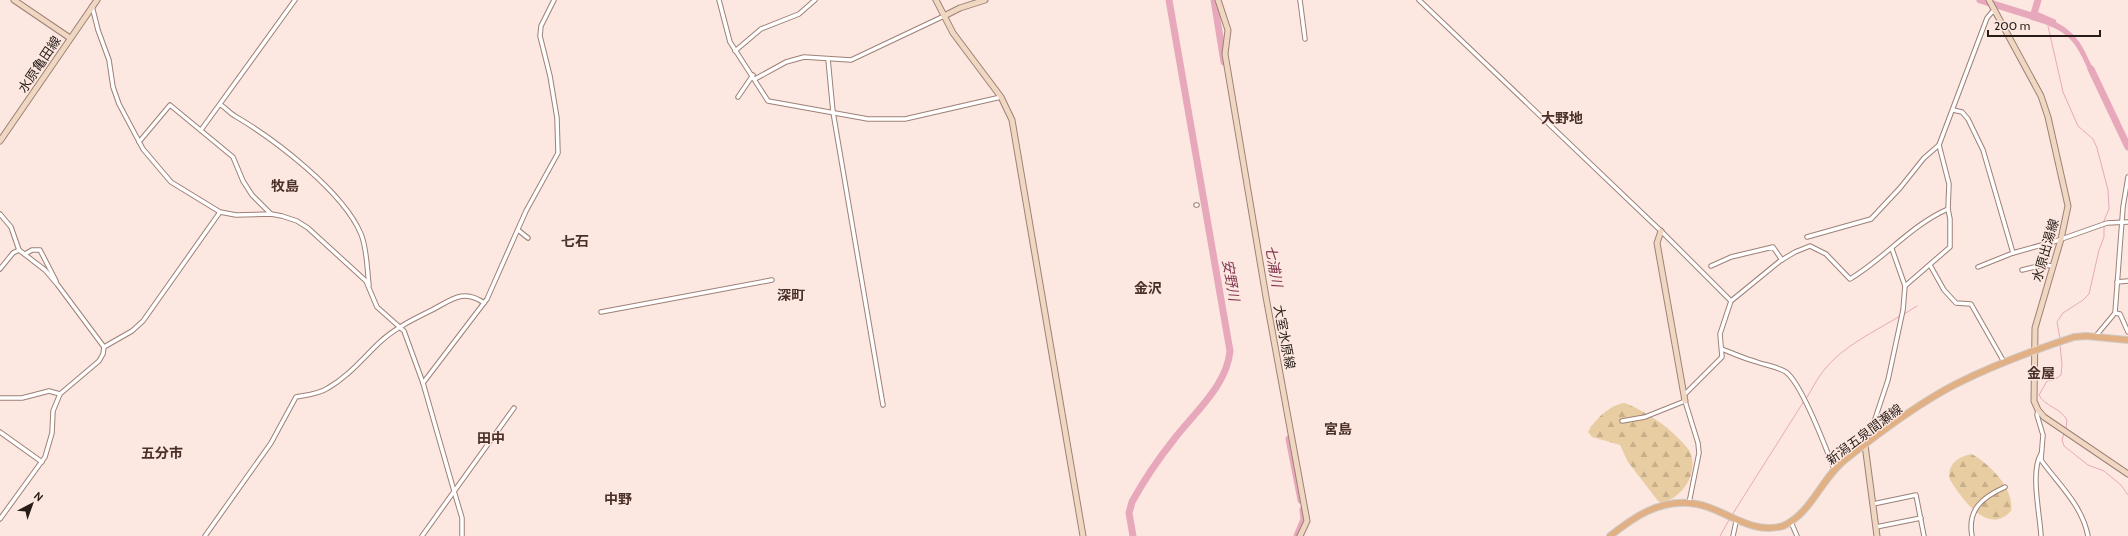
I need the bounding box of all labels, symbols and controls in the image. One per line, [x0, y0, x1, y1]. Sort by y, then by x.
scale bar [1988, 12, 2100, 38]
text: 200 m [1994, 18, 2030, 33]
street label: 水原亀田線 [14, 33, 64, 95]
district label: 大野地 [1541, 109, 1583, 127]
district label: 牧島 [271, 177, 299, 195]
street label: 水原出湯線 [2028, 217, 2062, 283]
district label: 七石 [561, 232, 589, 250]
water label: 七浦川 [1261, 244, 1287, 290]
water label: 安野川 [1218, 258, 1244, 304]
district label: 金沢 [1134, 279, 1162, 297]
district label: 深町 [777, 286, 805, 304]
street label: 大室水原線 [1271, 304, 1299, 370]
district label: 金屋 [2027, 364, 2055, 382]
street label: 新潟五泉間瀬線 [1823, 400, 1905, 468]
district label: 宮島 [1324, 420, 1352, 438]
district label: 田中 [477, 429, 505, 447]
district label: 五分市 [141, 444, 183, 462]
north arrow [12, 484, 52, 524]
text: N [31, 489, 46, 504]
district label: 中野 [604, 490, 632, 508]

